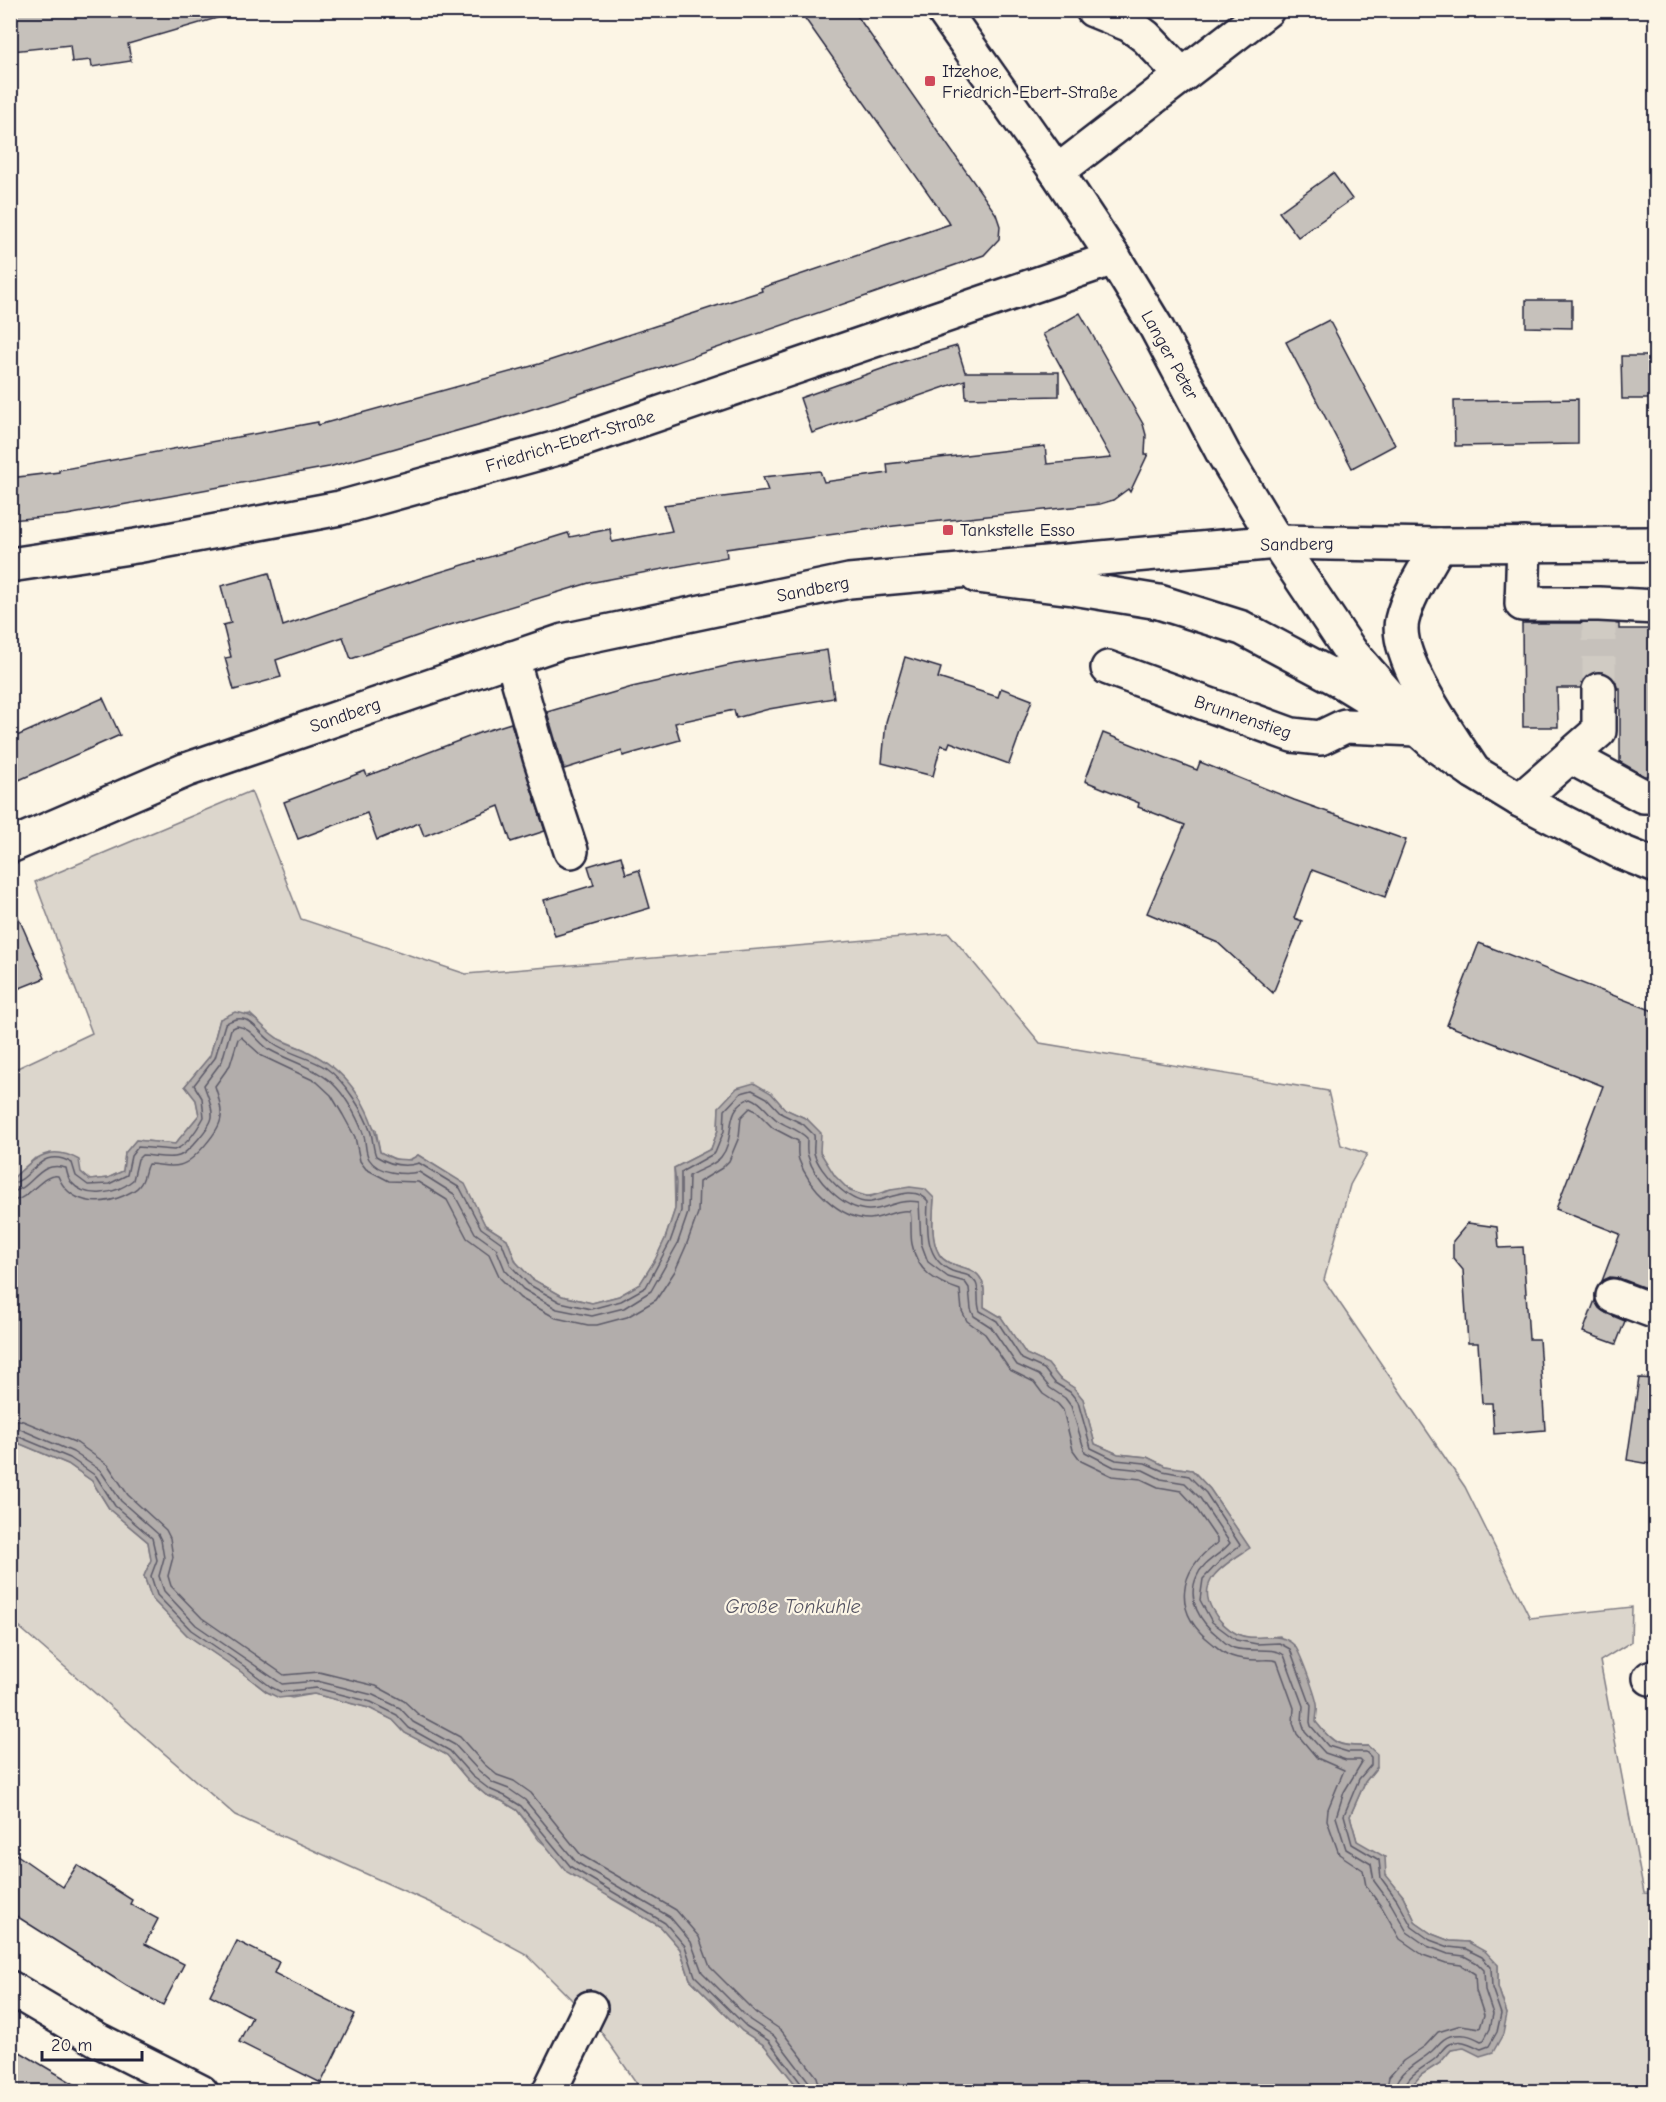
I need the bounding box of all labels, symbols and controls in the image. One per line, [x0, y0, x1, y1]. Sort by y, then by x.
place label: Itzehoe, Friedrich-Ebert-Straße [942, 61, 1118, 103]
marker: Itzehoe, Friedrich-Ebert-Straße [923, 74, 937, 88]
street label: Langer Peter [1136, 307, 1203, 404]
street label: Friedrich-Ebert-Straße [483, 406, 657, 477]
place label: Tankstelle Esso [960, 520, 1075, 541]
marker: Tankstelle Esso [941, 523, 955, 537]
street label: Sandberg [1260, 533, 1334, 556]
street label: Sandberg [775, 572, 851, 607]
street label: Brunnenstieg [1191, 691, 1294, 744]
street label: Sandberg [307, 694, 383, 737]
water label: Große Tonkuhle [725, 1595, 861, 1618]
scale bar [42, 2024, 142, 2062]
text: 20 m [51, 2035, 92, 2056]

